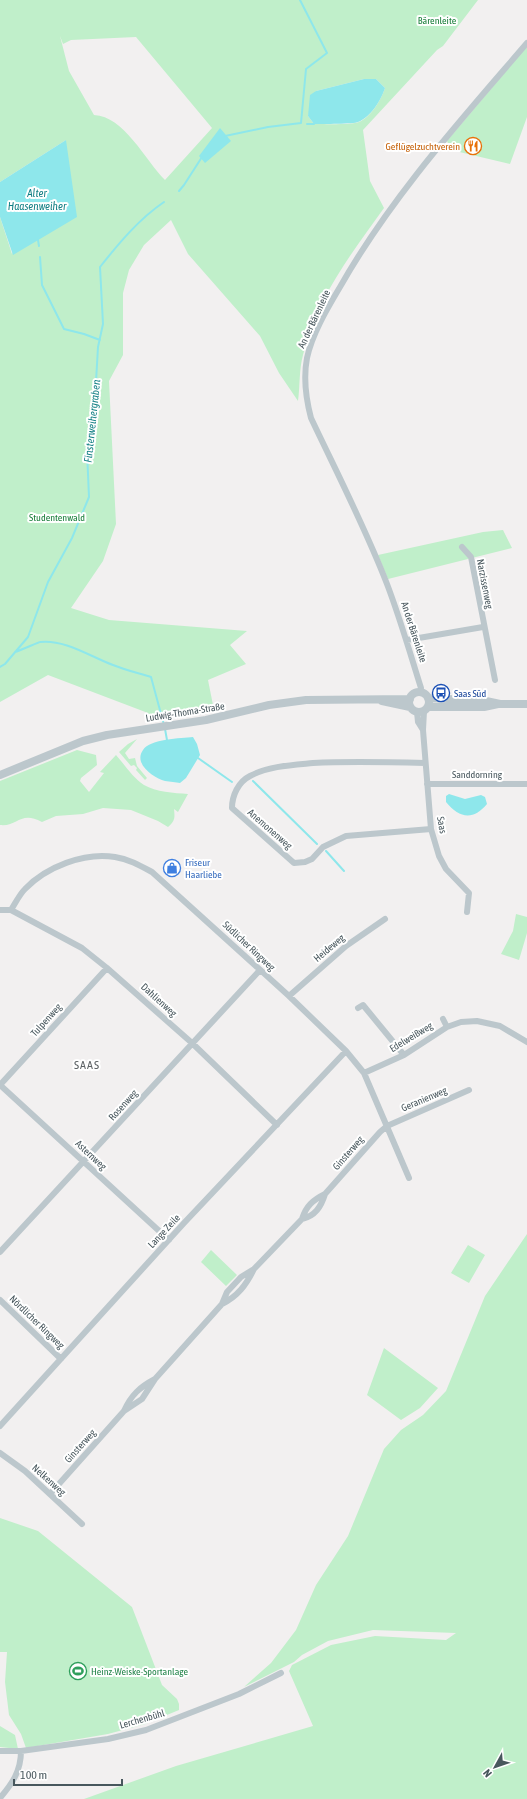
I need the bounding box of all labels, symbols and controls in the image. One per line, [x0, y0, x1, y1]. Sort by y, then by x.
park label: Bärenleite [418, 15, 457, 26]
restaurant icon: Geflügelzuchtverein [463, 136, 483, 156]
place label: Geflügelzuchtverein [386, 141, 460, 152]
water label: Alter Haasenweiher [8, 187, 67, 212]
street label: An der Bärenleite [296, 288, 333, 350]
water label: Finsterweihergraben [82, 378, 102, 463]
park label: Studentenwald [29, 512, 85, 523]
street label: Narzissenweg [475, 558, 495, 611]
street label: An der Bärenleite [399, 600, 429, 664]
bus stop icon: Saas Süd [431, 683, 451, 703]
place label: Saas Süd [454, 688, 486, 699]
street label: Ludwig-Thoma-Straße [145, 700, 226, 724]
street label: Sanddornring [452, 769, 503, 780]
street label: Anemonenweg [246, 807, 295, 852]
street label: Saas [435, 816, 449, 835]
place label: Friseur Haarliebe [185, 857, 222, 880]
shop icon: Friseur Haarliebe [162, 858, 182, 878]
street label: Südlicher Ringweg [221, 919, 278, 973]
street label: Heideweg [311, 932, 347, 964]
street label: Dahlienweg [139, 981, 180, 1019]
street label: Tulpenweg [28, 1001, 64, 1039]
street label: Edelweißweg [388, 1020, 435, 1054]
district label: SAAS [74, 1058, 100, 1072]
street label: Geranienweg [400, 1084, 449, 1114]
street label: Rosenweg [106, 1087, 140, 1123]
street label: Ginsterweg [330, 1133, 366, 1172]
street label: Asternweg [73, 1138, 109, 1173]
street label: Lange Zeile [146, 1212, 183, 1250]
street label: Nördlicher Ringweg [7, 1293, 67, 1351]
street label: Ginsterweg [62, 1427, 98, 1465]
street label: Nelkenweg [30, 1462, 69, 1498]
sports icon: Heinz-Weiske-Sportanlage [68, 1661, 88, 1681]
place label: Heinz-Weiske-Sportanlage [91, 1666, 188, 1677]
street label: Lerchenbühl [118, 1707, 166, 1731]
north arrow [475, 1747, 515, 1787]
scale bar [14, 1761, 122, 1787]
text: N [481, 1767, 494, 1780]
text: 100 m [20, 1768, 47, 1782]

